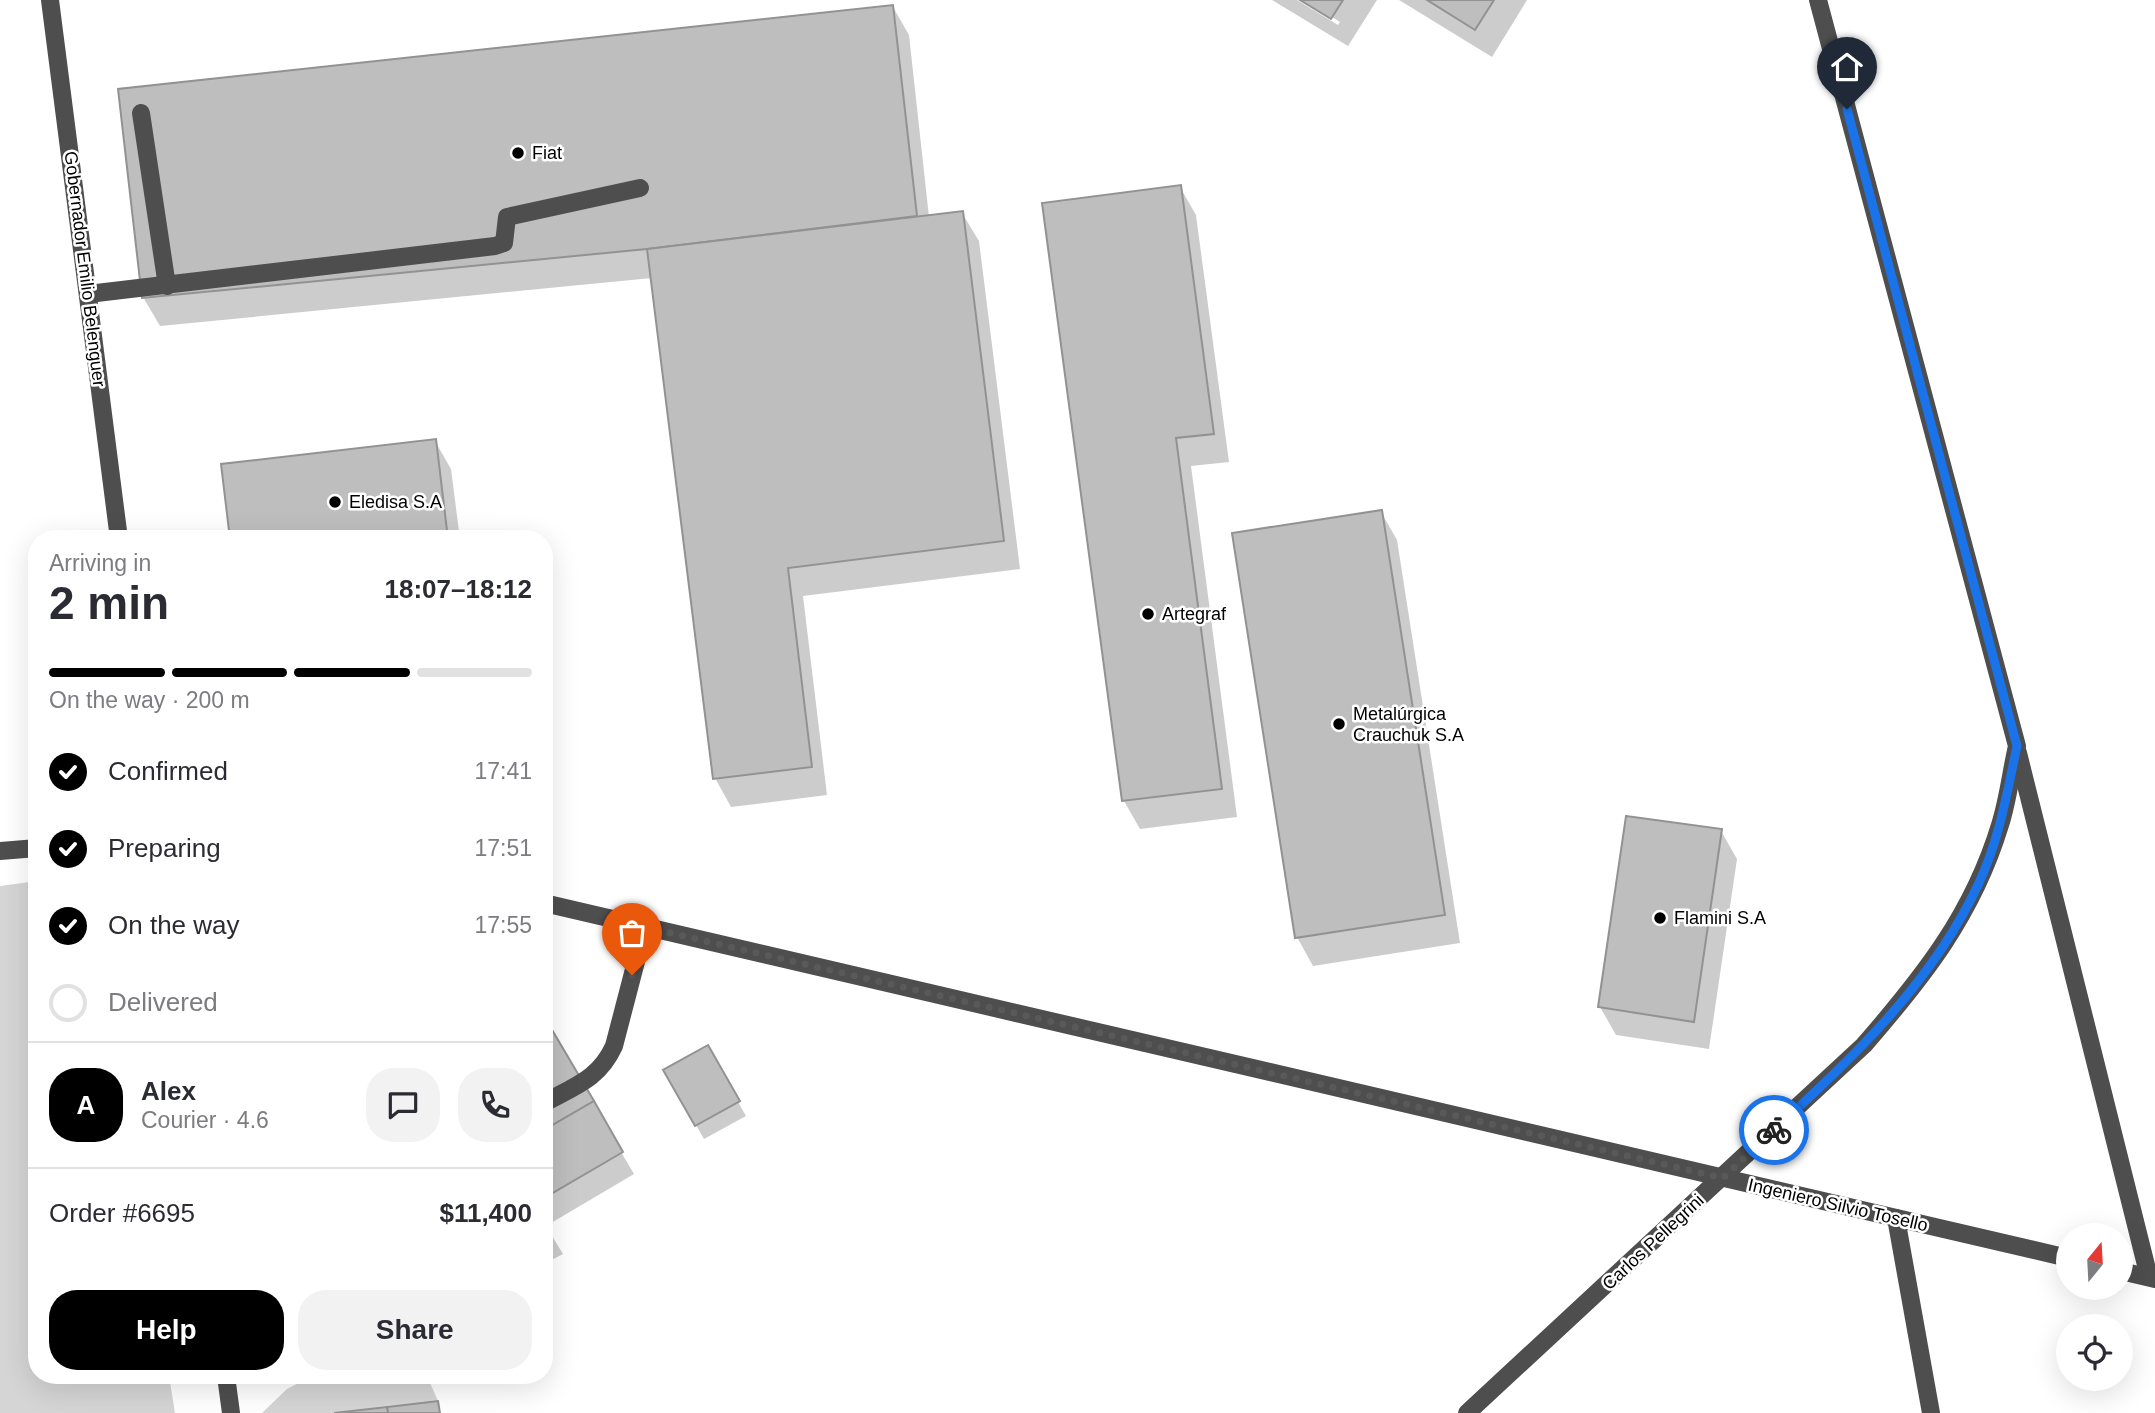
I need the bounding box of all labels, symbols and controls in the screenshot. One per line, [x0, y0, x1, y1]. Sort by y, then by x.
pin [1817, 37, 1877, 109]
icon: home [1828, 48, 1866, 86]
place label: Fiat [532, 143, 562, 163]
marker: Fiat [510, 145, 526, 161]
street label: Gobernador Emilio Belenguer [61, 150, 109, 388]
place label: Eledisa S.A [349, 492, 442, 512]
marker: Eledisa S.A [327, 494, 343, 510]
text: Arriving in [49, 550, 151, 576]
text: 18:07–18:12 [385, 574, 532, 604]
text: 2 min [49, 577, 169, 629]
place label: Artegraf [1162, 604, 1227, 624]
marker: Artegraf [1140, 606, 1156, 622]
text: On the way · 200 m [49, 687, 250, 713]
place label: Metalúrgica Crauchuk S.A [1353, 704, 1464, 745]
marker: Metalúrgica Crauchuk S.A [1331, 716, 1347, 732]
icon: check [49, 753, 87, 791]
text: Confirmed [108, 756, 228, 786]
text: 17:41 [474, 758, 532, 784]
icon: check [49, 830, 87, 868]
text: Preparing [108, 833, 221, 863]
text: 17:51 [474, 835, 532, 861]
pin [602, 903, 662, 975]
icon: check [49, 907, 87, 945]
place label: Flamini S.A [1674, 908, 1766, 928]
text: On the way [108, 910, 240, 940]
marker: Flamini S.A [1652, 910, 1668, 926]
text: 17:55 [474, 912, 532, 938]
icon: bag [613, 914, 651, 952]
text: Delivered [108, 987, 218, 1017]
button: chat [366, 1068, 440, 1142]
button: phone [458, 1068, 532, 1142]
text: Alex [141, 1076, 196, 1106]
text: A [77, 1090, 95, 1120]
courier [1739, 1095, 1809, 1165]
text: Courier · 4.6 [141, 1107, 269, 1133]
icon: bike [1755, 1111, 1793, 1149]
street label: Ingeniero Silvio Tosello [1746, 1175, 1930, 1235]
street label: Carlos Pellegrini [1598, 1190, 1708, 1294]
text: Order #6695 [49, 1198, 195, 1228]
text: $11,400 [439, 1198, 532, 1228]
north arrow [2056, 1223, 2133, 1300]
map controls [2056, 1223, 2133, 1391]
button: Help [49, 1290, 284, 1370]
button: Share [298, 1290, 532, 1370]
button: locate [2056, 1314, 2133, 1391]

